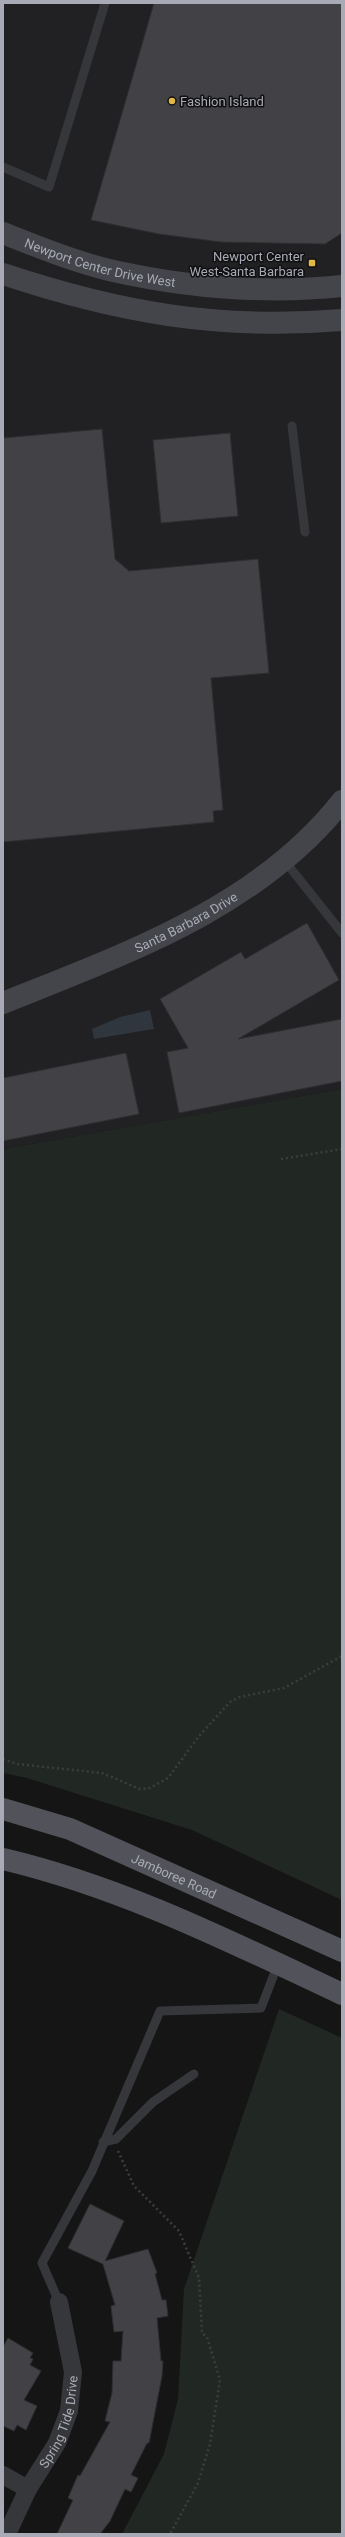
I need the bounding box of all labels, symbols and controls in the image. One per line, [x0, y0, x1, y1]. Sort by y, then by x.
place label: Fashion Island [180, 94, 264, 109]
marker: Fashion Island [167, 96, 177, 106]
street label: Newport Center Drive West [22, 235, 177, 290]
place label: Newport Center West-Santa Barbara [190, 249, 305, 279]
marker: Newport Center West-Santa Barbara [307, 258, 317, 268]
street label: Santa Barbara Drive [132, 889, 240, 956]
street label: Jamboree Road [129, 1851, 219, 1902]
street label: Spring Tide Drive [36, 2375, 81, 2471]

